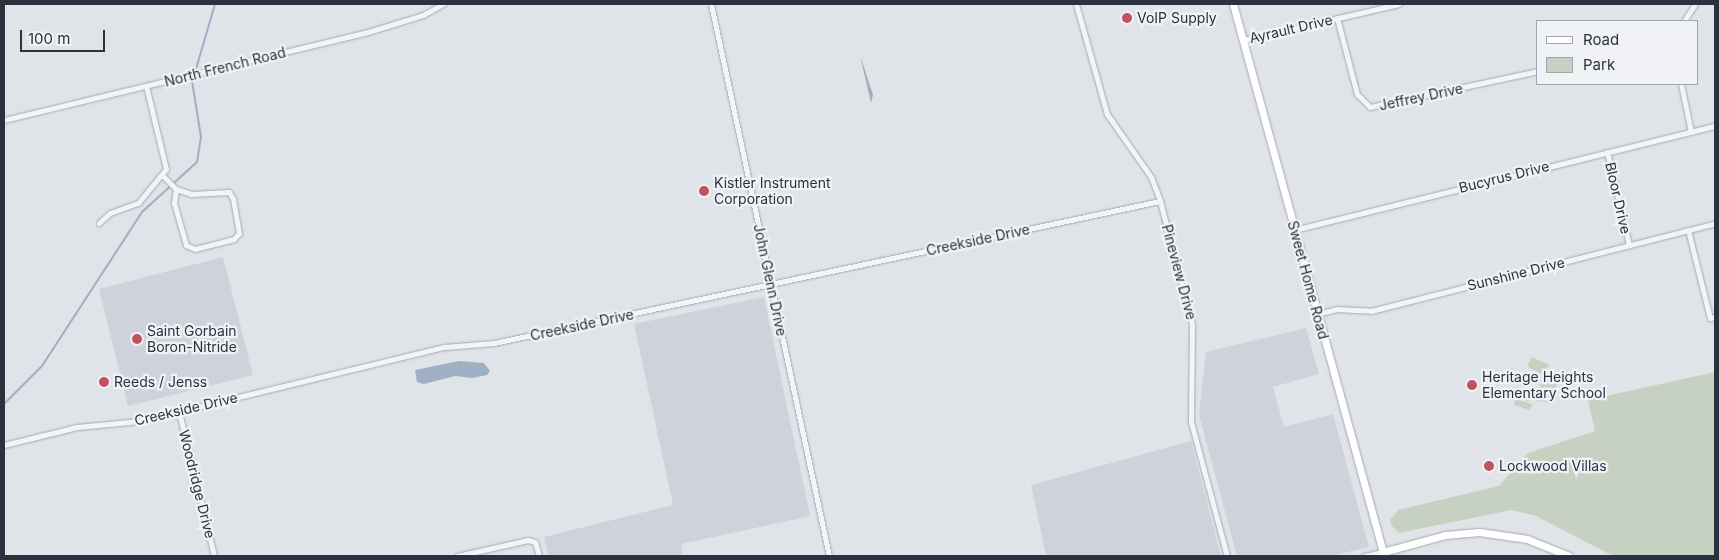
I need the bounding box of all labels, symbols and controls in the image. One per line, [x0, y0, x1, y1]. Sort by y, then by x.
place label: VoIP Supply [1137, 10, 1217, 26]
street label: Ayrault Drive [1248, 11, 1334, 47]
marker: VoIP Supply [1121, 12, 1133, 24]
scale bar [22, 20, 108, 52]
legend [1536, 20, 1699, 85]
text: 100 m [28, 29, 70, 48]
text: Road [1583, 30, 1619, 49]
street label: North French Road [163, 44, 287, 90]
text: Park [1583, 55, 1615, 74]
street label: Jeffrey Drive [1377, 80, 1465, 114]
street label: Bucyrus Drive [1457, 158, 1551, 196]
street label: Bloor Drive [1602, 160, 1634, 236]
place label: Kistler Instrument Corporation [714, 175, 831, 208]
marker: Kistler Instrument Corporation [698, 185, 710, 197]
street label: Sweet Home Road [1284, 219, 1332, 341]
street label: Creekside Drive [925, 221, 1031, 259]
street label: John Glenn Drive [750, 222, 790, 338]
street label: Pineview Drive [1158, 223, 1200, 321]
street label: Sunshine Drive [1466, 254, 1566, 294]
street label: Creekside Drive [529, 306, 635, 344]
place label: Saint Gorbain Boron-Nitride [147, 323, 237, 356]
marker: Saint Gorbain Boron-Nitride [131, 333, 143, 345]
place label: Heritage Heights Elementary School [1482, 369, 1606, 402]
place label: Reeds / Jenss [114, 374, 207, 390]
marker: Reeds / Jenss [98, 376, 110, 388]
marker: Heritage Heights Elementary School [1466, 379, 1478, 391]
street label: Creekside Drive [133, 389, 239, 429]
street label: Woodridge Drive [175, 428, 219, 540]
place label: Lockwood Villas [1499, 458, 1607, 474]
marker: Lockwood Villas [1483, 460, 1495, 472]

